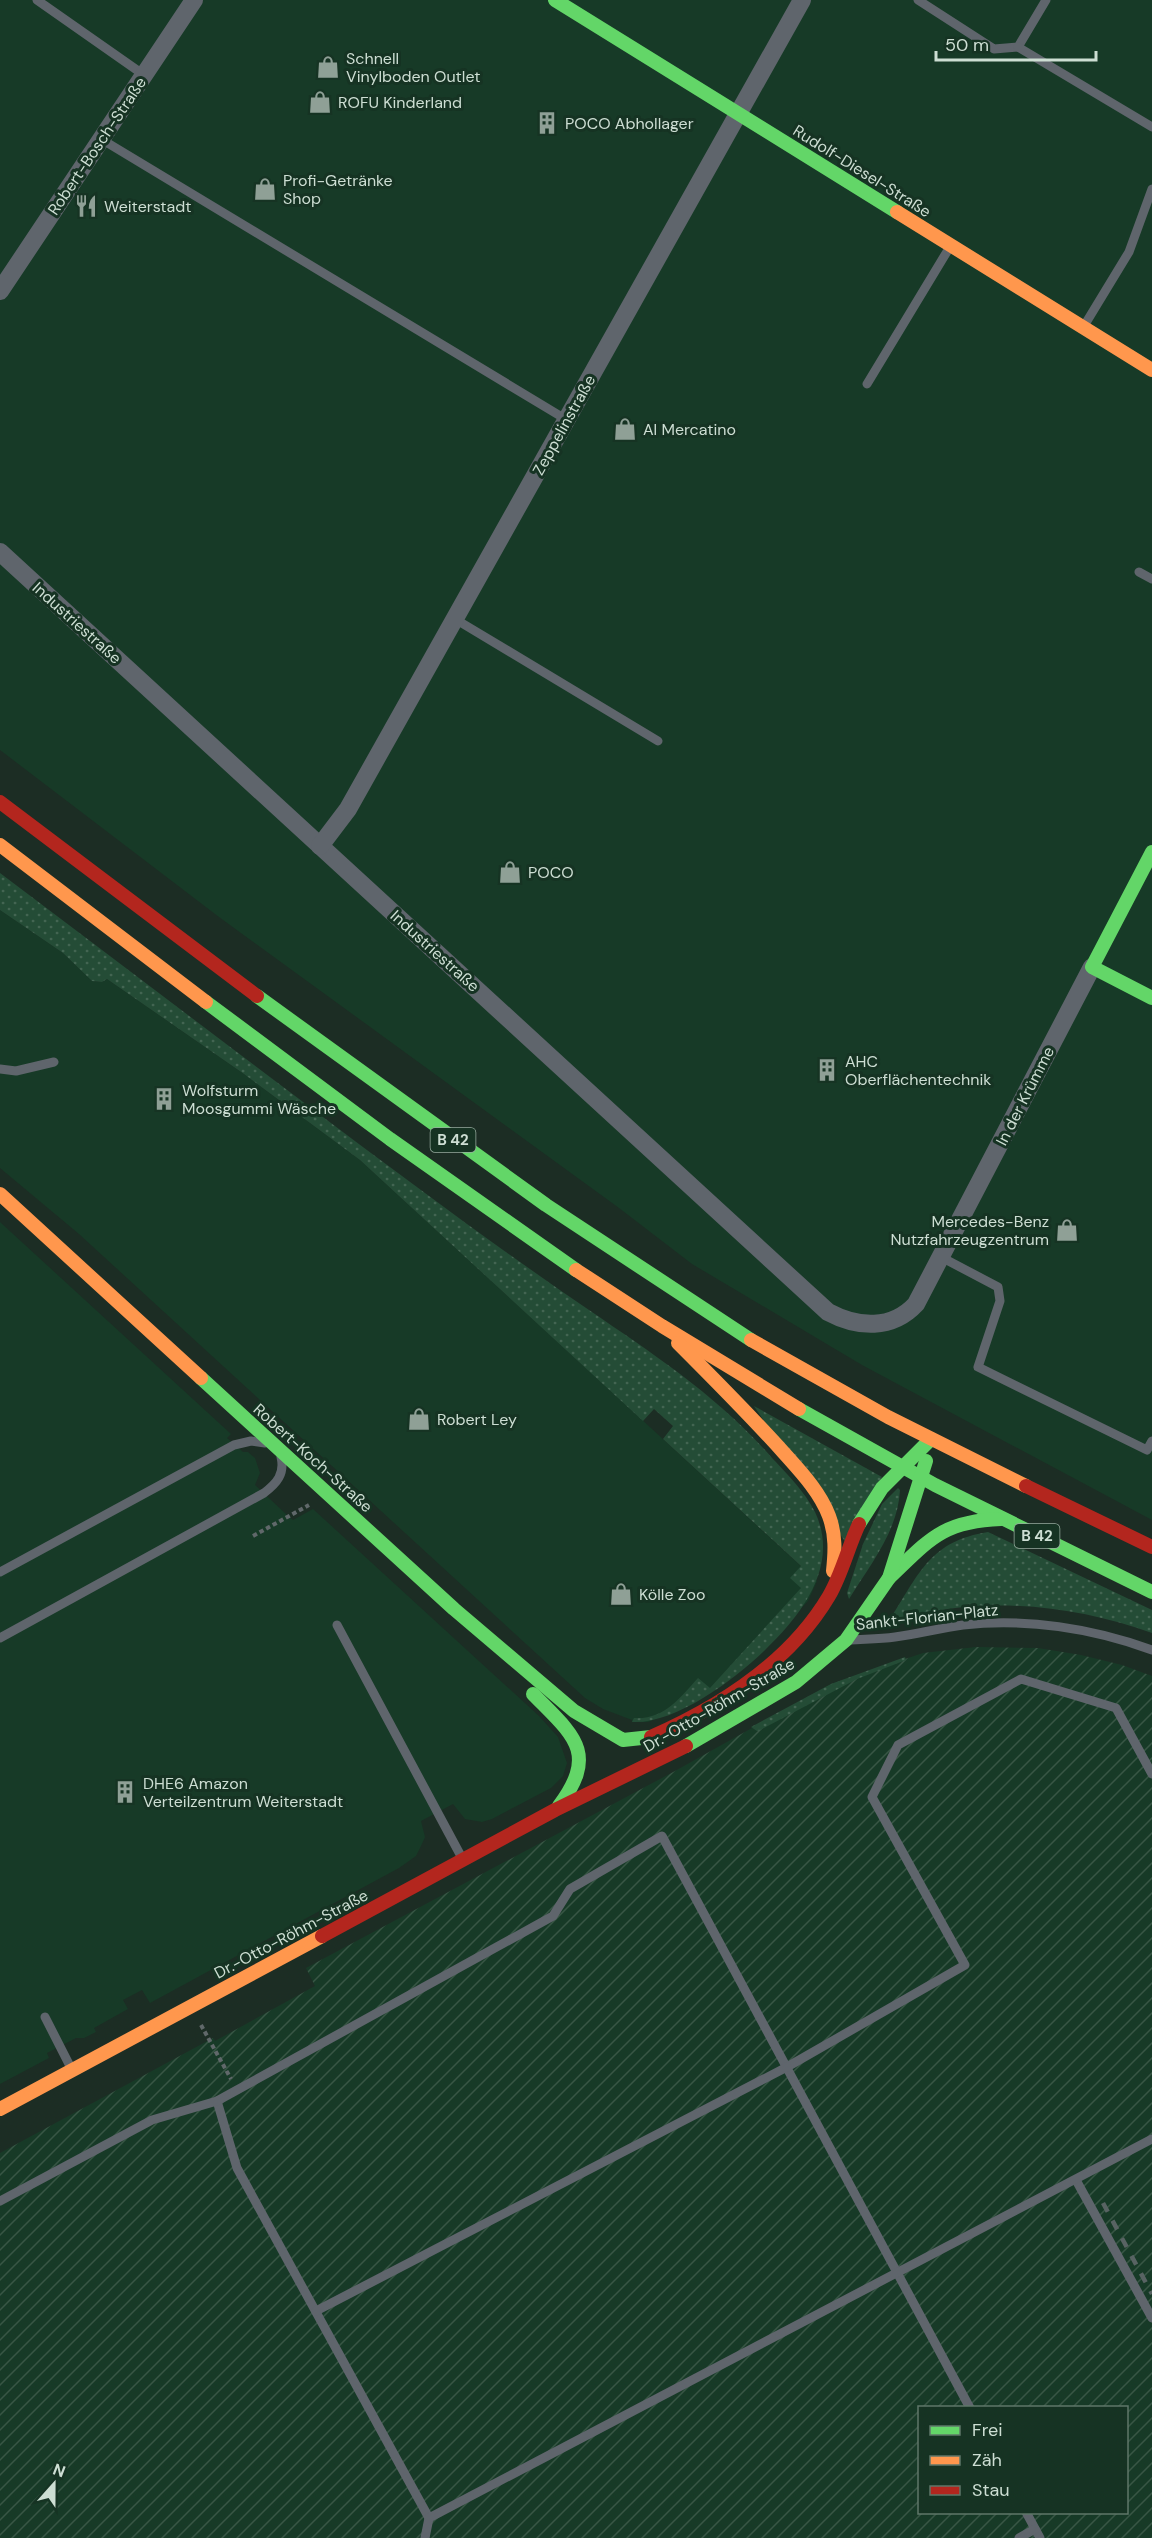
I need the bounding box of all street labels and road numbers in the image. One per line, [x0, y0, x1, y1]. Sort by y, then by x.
street label: Robert-Bosch-Straße [43, 73, 151, 219]
street label: Rudolf-Diesel-Straße [789, 120, 935, 222]
street label: Zeppelinstraße [528, 371, 600, 479]
street label: Industriestraße [28, 577, 126, 669]
street label: Industriestraße [386, 905, 484, 997]
street label: In der Krümme [991, 1043, 1059, 1149]
road number: B 42 [430, 1128, 476, 1152]
street label: Robert-Koch-Straße [249, 1399, 377, 1517]
road number: B 42 [1014, 1524, 1060, 1548]
street label: Sankt-Florian-Platz [855, 1599, 999, 1635]
street label: Dr.-Otto-Röhm-Straße [640, 1653, 798, 1757]
street label: Dr.-Otto-Röhm-Straße [210, 1885, 372, 1983]

